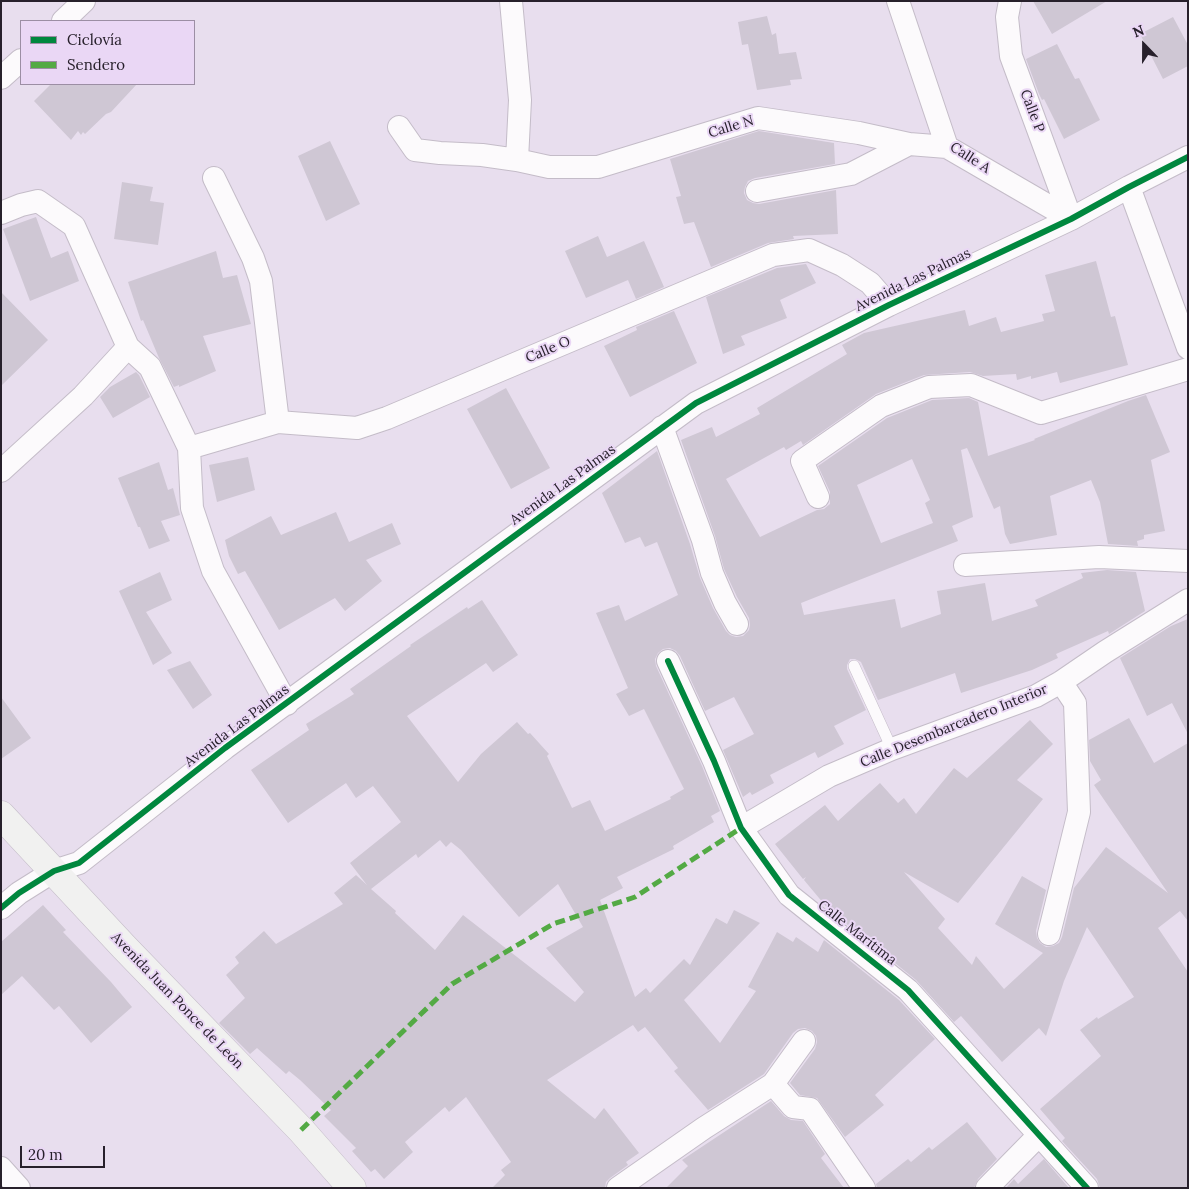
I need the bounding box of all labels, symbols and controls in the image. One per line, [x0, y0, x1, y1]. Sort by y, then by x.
legend [20, 20, 195, 85]
north arrow [1119, 20, 1169, 70]
text: N [1130, 21, 1147, 41]
text: Ciclovía [67, 30, 122, 49]
text: Sendero [67, 55, 125, 74]
street label: Calle P [1016, 87, 1048, 135]
street label: Calle N [706, 112, 756, 142]
street label: Calle A [947, 139, 993, 177]
street label: Avenida Las Palmas [853, 245, 973, 315]
street label: Calle O [523, 333, 573, 367]
street label: Avenida Las Palmas [507, 441, 619, 529]
street label: Avenida Las Palmas [182, 681, 292, 771]
street label: Calle Desembarcadero Interior [858, 681, 1050, 771]
street label: Calle Marítima [814, 897, 900, 969]
street label: Avenida Juan Ponce de León [107, 929, 247, 1073]
scale bar [22, 1136, 108, 1168]
text: 20 m [28, 1145, 63, 1164]

